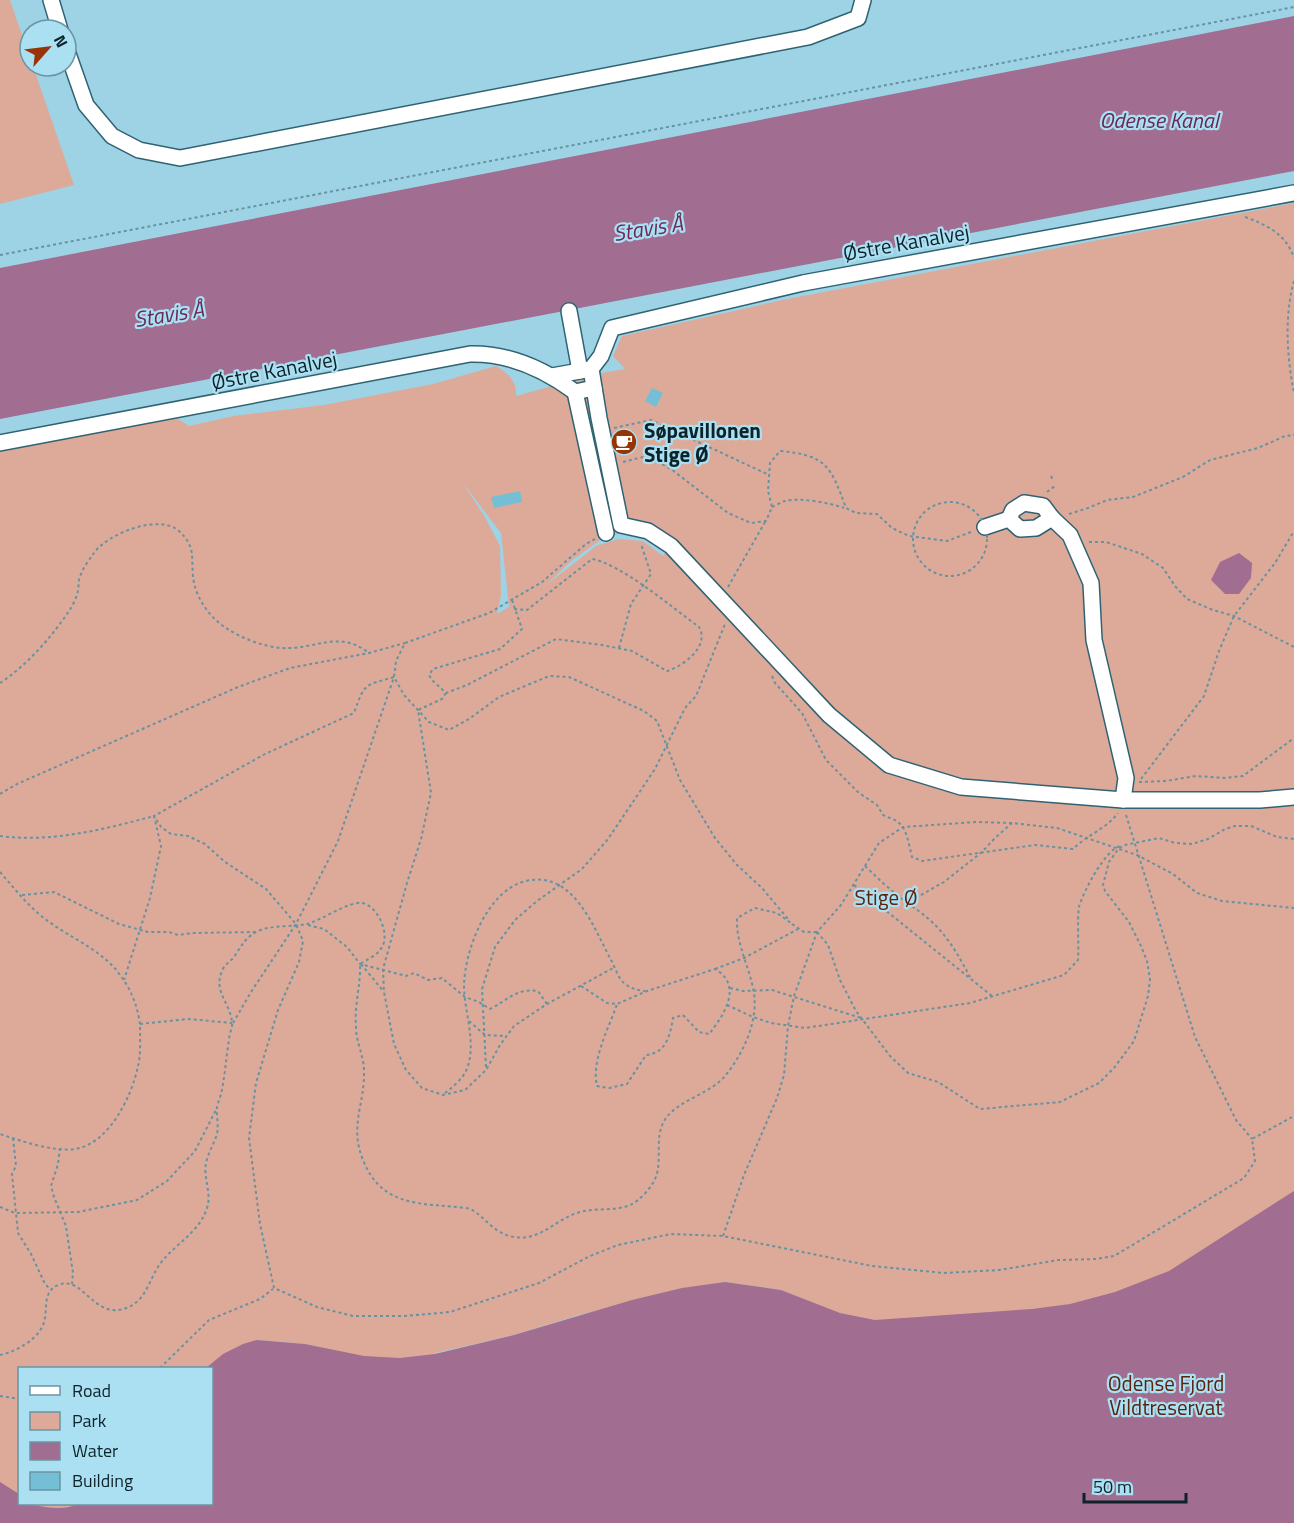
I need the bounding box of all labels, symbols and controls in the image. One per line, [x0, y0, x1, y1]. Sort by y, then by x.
north arrow [18, 18, 78, 78]
text: N [48, 30, 74, 51]
water label: Odense Kanal [1099, 103, 1221, 137]
water label: Stavis Å [611, 206, 686, 250]
street label: Østre Kanalvej [840, 215, 972, 269]
water label: Stavis Å [132, 292, 207, 336]
street label: Østre Kanalvej [208, 342, 340, 398]
place label: Søpavillonen Stige Ø [644, 414, 761, 470]
cafe icon: Søpavillonen Stige Ø [609, 427, 639, 457]
park label: Stige Ø [854, 881, 918, 913]
legend [18, 1367, 213, 1505]
park label: Odense Fjord Vildtreservat [1108, 1367, 1224, 1423]
text: Road [72, 1377, 111, 1404]
text: Park [72, 1407, 107, 1434]
text: Water [72, 1437, 118, 1464]
scale bar [1084, 1466, 1186, 1504]
text: Building [72, 1467, 133, 1494]
text: 50 m [1093, 1473, 1132, 1500]

